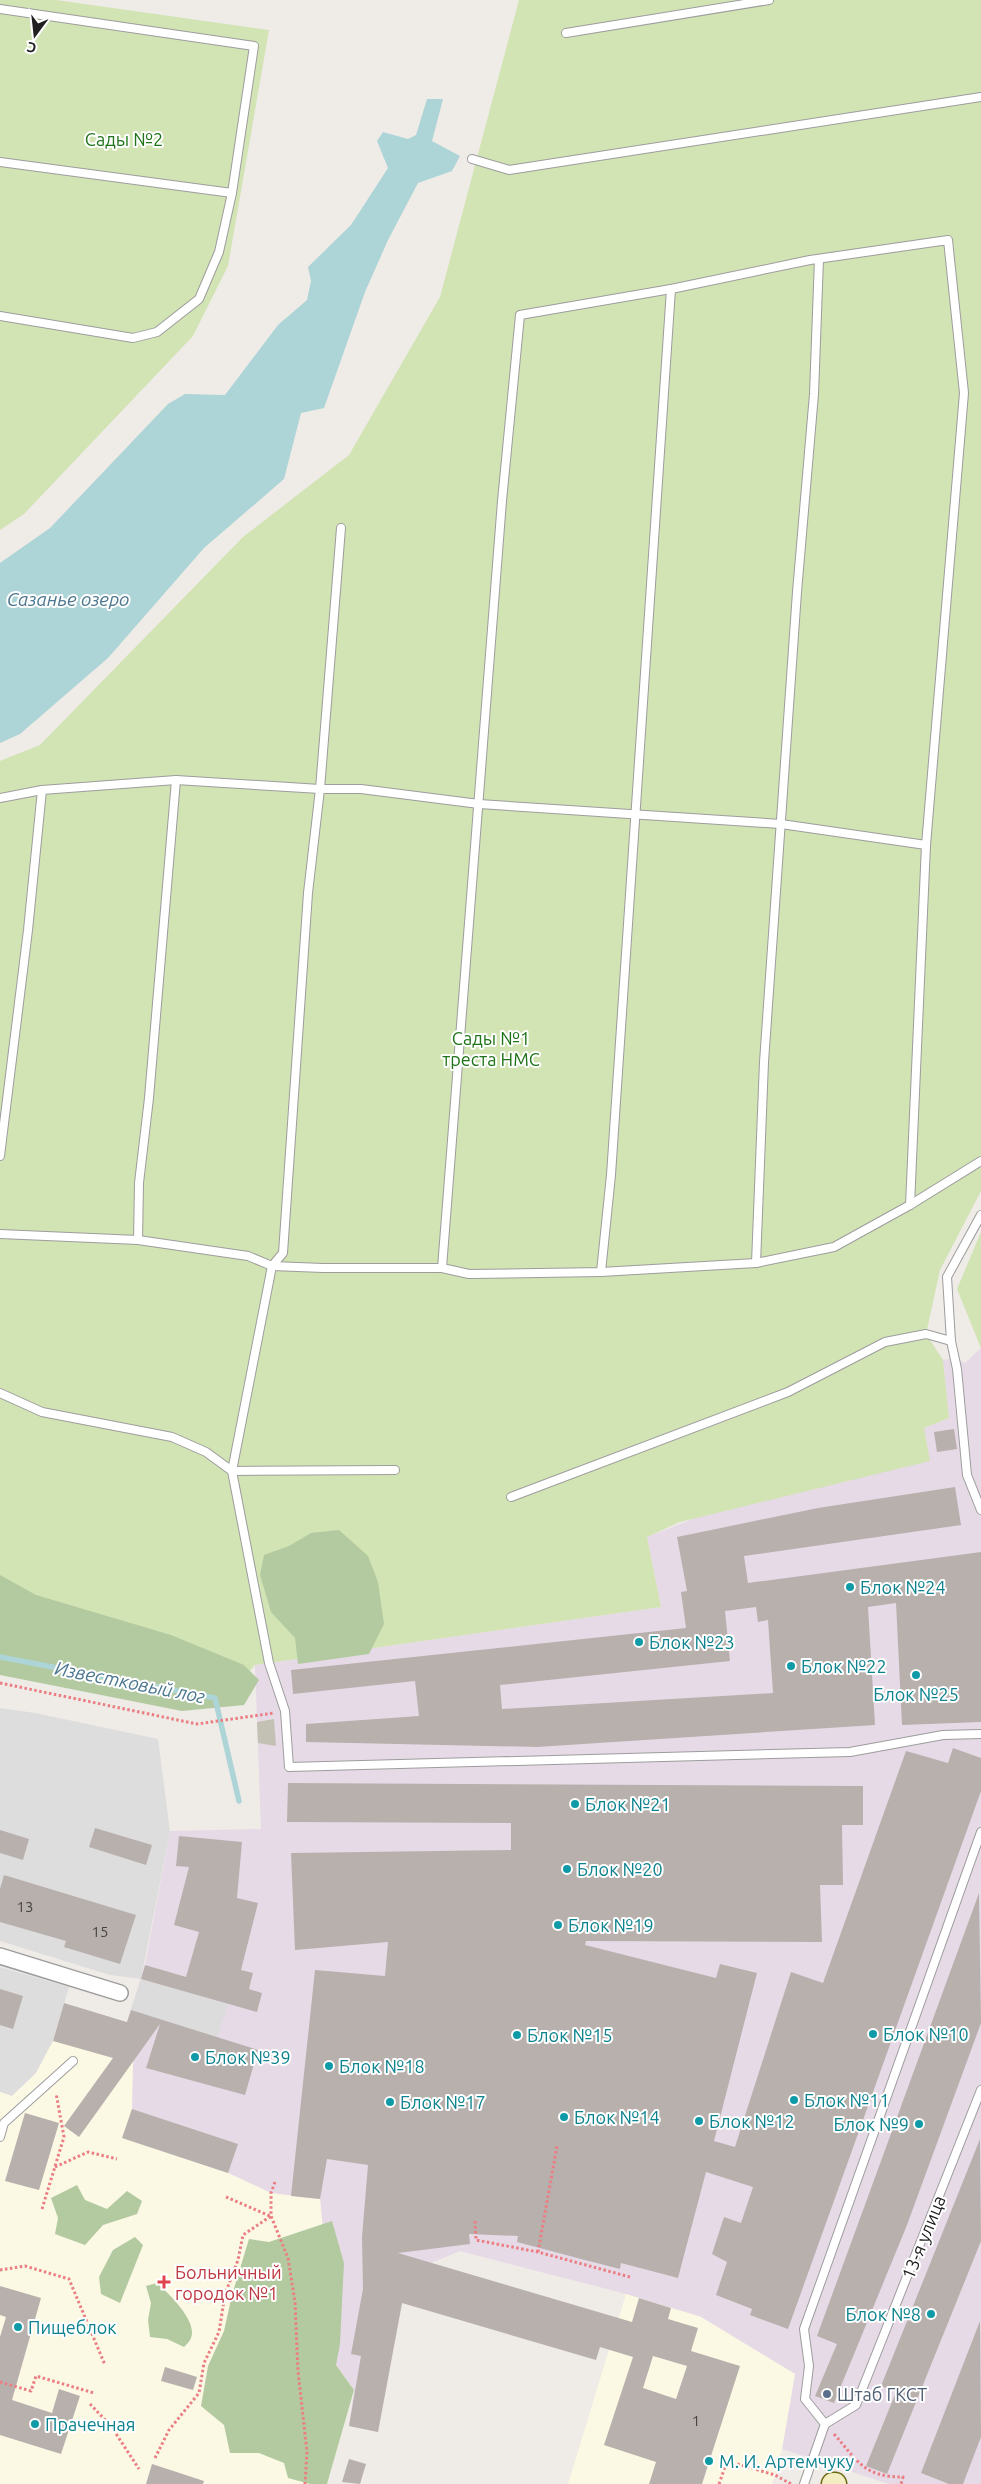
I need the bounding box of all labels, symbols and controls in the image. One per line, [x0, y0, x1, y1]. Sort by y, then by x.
north arrow [10, 10, 60, 60]
text: С [25, 39, 38, 56]
park label: Сады №2 [85, 129, 163, 149]
water label: Сазанье озеро [7, 588, 129, 610]
park label: Сады №1 треста НМС [442, 1028, 540, 1069]
place label: Блок №24 [860, 1577, 946, 1597]
marker: Блок №24 [844, 1581, 856, 1593]
place label: Блок №23 [649, 1632, 735, 1652]
marker: Блок №23 [633, 1636, 645, 1648]
place label: Блок №22 [801, 1656, 887, 1676]
water label: Известковый лог [53, 1657, 207, 1707]
marker: Блок №22 [785, 1660, 797, 1672]
marker: Блок №25 [910, 1669, 922, 1681]
place label: Блок №25 [873, 1684, 959, 1704]
place label: Блок №21 [585, 1794, 671, 1814]
marker: Блок №21 [569, 1798, 581, 1810]
place label: Блок №20 [577, 1859, 663, 1879]
marker: Блок №20 [561, 1863, 573, 1875]
house number: 13 [17, 1898, 33, 1915]
place label: Блок №19 [568, 1915, 654, 1935]
marker: Блок №19 [552, 1919, 564, 1931]
house number: 15 [92, 1923, 108, 1940]
place label: Блок №10 [883, 2024, 969, 2044]
place label: Блок №15 [527, 2025, 613, 2045]
marker: Блок №10 [867, 2028, 879, 2040]
marker: Блок №15 [511, 2029, 523, 2041]
place label: Блок №39 [205, 2047, 291, 2067]
marker: Блок №39 [189, 2051, 201, 2063]
place label: Блок №18 [339, 2056, 425, 2076]
marker: Блок №18 [323, 2060, 335, 2072]
place label: Блок №11 [804, 2090, 890, 2110]
place label: Блок №17 [400, 2092, 486, 2112]
marker: Блок №11 [788, 2094, 800, 2106]
marker: Блок №17 [384, 2096, 396, 2108]
place label: Блок №14 [574, 2107, 660, 2127]
marker: Блок №14 [558, 2111, 570, 2123]
place label: Блок №12 [709, 2111, 795, 2131]
place label: Блок №9 [834, 2114, 909, 2134]
marker: Блок №12 [693, 2115, 705, 2127]
marker: Блок №9 [913, 2118, 925, 2130]
street label: 13-я улица [897, 2192, 949, 2282]
place label: Больничный городок №1 [175, 2262, 282, 2303]
marker: Больничный городок №1 [157, 2275, 171, 2289]
place label: Блок №8 [846, 2304, 921, 2324]
marker: Блок №8 [925, 2308, 937, 2320]
place label: Пищеблок [28, 2317, 117, 2337]
marker: Пищеблок [12, 2321, 24, 2333]
place label: Штаб ГКСТ [837, 2384, 927, 2404]
marker: Штаб ГКСТ [821, 2388, 833, 2400]
house number: 1 [692, 2412, 700, 2429]
place label: Прачечная [45, 2414, 135, 2434]
marker: Прачечная [29, 2418, 41, 2430]
place label: М. И. Артемчуку [719, 2451, 854, 2471]
marker: М. И. Артемчуку [703, 2455, 715, 2467]

